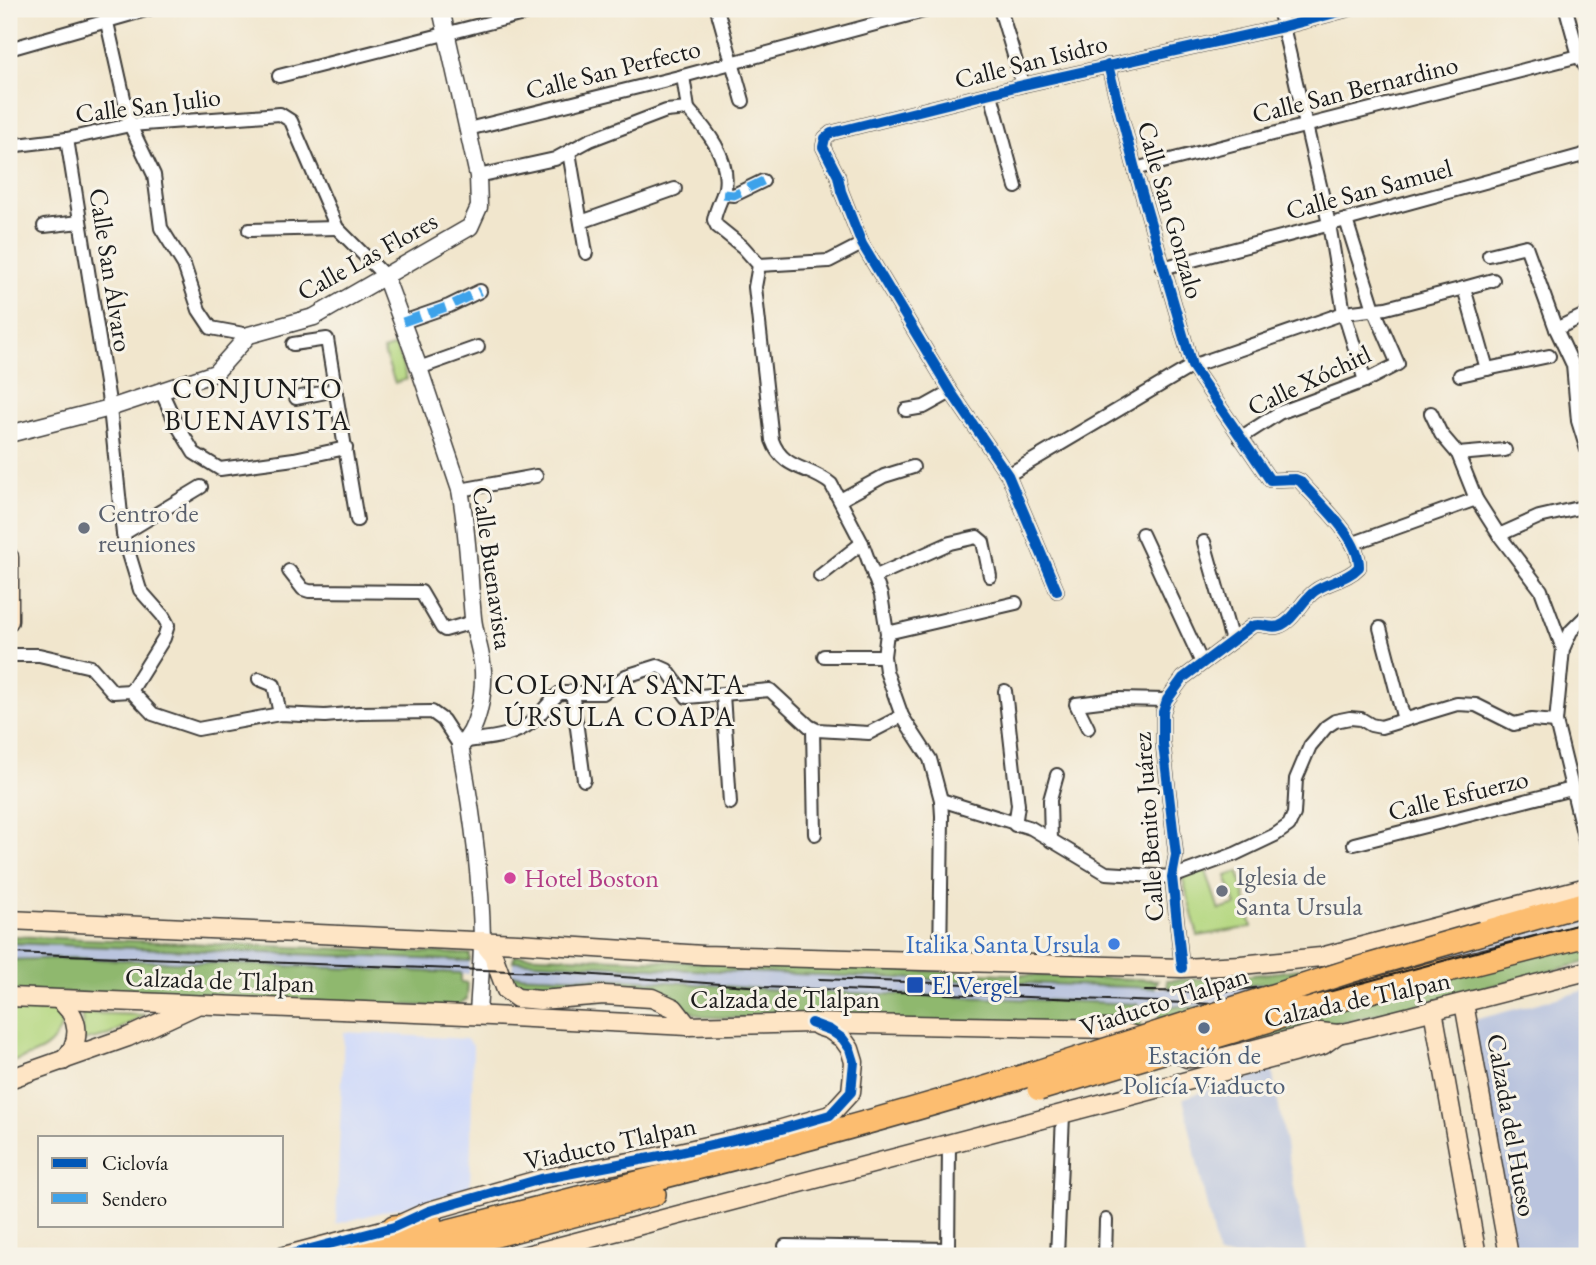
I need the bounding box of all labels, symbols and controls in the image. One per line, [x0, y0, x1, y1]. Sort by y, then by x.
street label: Calle San Isidro [951, 26, 1111, 96]
street label: Calle San Perfecto [522, 31, 704, 107]
street label: Calle San Bernardino [1248, 47, 1462, 131]
street label: Calle San Julio [73, 79, 223, 131]
street label: Calle San Gonzalo [1129, 117, 1213, 303]
street label: Calle San Samuel [1282, 150, 1456, 228]
street label: Calle San Álvaro [81, 186, 141, 354]
street label: Calle Las Flores [291, 203, 443, 309]
street label: Calle Xóchitl [1242, 337, 1376, 423]
district label: CONJUNTO BUENAVISTA [164, 370, 352, 438]
street label: Calle Buenavista [465, 484, 521, 652]
place label: Centro de reuniones [98, 496, 199, 560]
marker: Centro de reuniones [76, 520, 92, 536]
district label: COLONIA SANTA ÚRSULA COAPA [494, 666, 746, 734]
street label: Calle Benito Juárez [1124, 731, 1172, 923]
street label: Calle Esfuerzo [1384, 761, 1532, 829]
place label: Iglesia de Santa Ursula [1236, 859, 1363, 923]
place label: Hotel Boston [524, 861, 659, 895]
marker: Hotel Boston [502, 870, 518, 886]
marker: Iglesia de Santa Ursula [1214, 883, 1230, 899]
place label: Italika Santa Ursula [906, 927, 1101, 961]
marker: Italika Santa Ursula [1106, 936, 1122, 952]
street label: Viaducto Tlalpan [1076, 958, 1253, 1044]
street label: Calzada de Tlalpan [125, 960, 316, 1000]
street label: Calzada de Tlalpan [1261, 963, 1454, 1035]
place label: El Vergel [931, 968, 1019, 1002]
marker: El Vergel [905, 975, 925, 995]
street label: Calzada de Tlalpan [690, 982, 880, 1016]
marker: Estación de Policía Viaducto [1196, 1020, 1212, 1036]
street label: Calzada del Hueso [1479, 1031, 1545, 1219]
place label: Estación de Policía Viaducto [1123, 1038, 1285, 1102]
street label: Viaducto Tlalpan [521, 1108, 699, 1178]
legend [38, 1136, 284, 1226]
text: Ciclovía [102, 1149, 169, 1176]
text: Sendero [102, 1185, 167, 1212]

